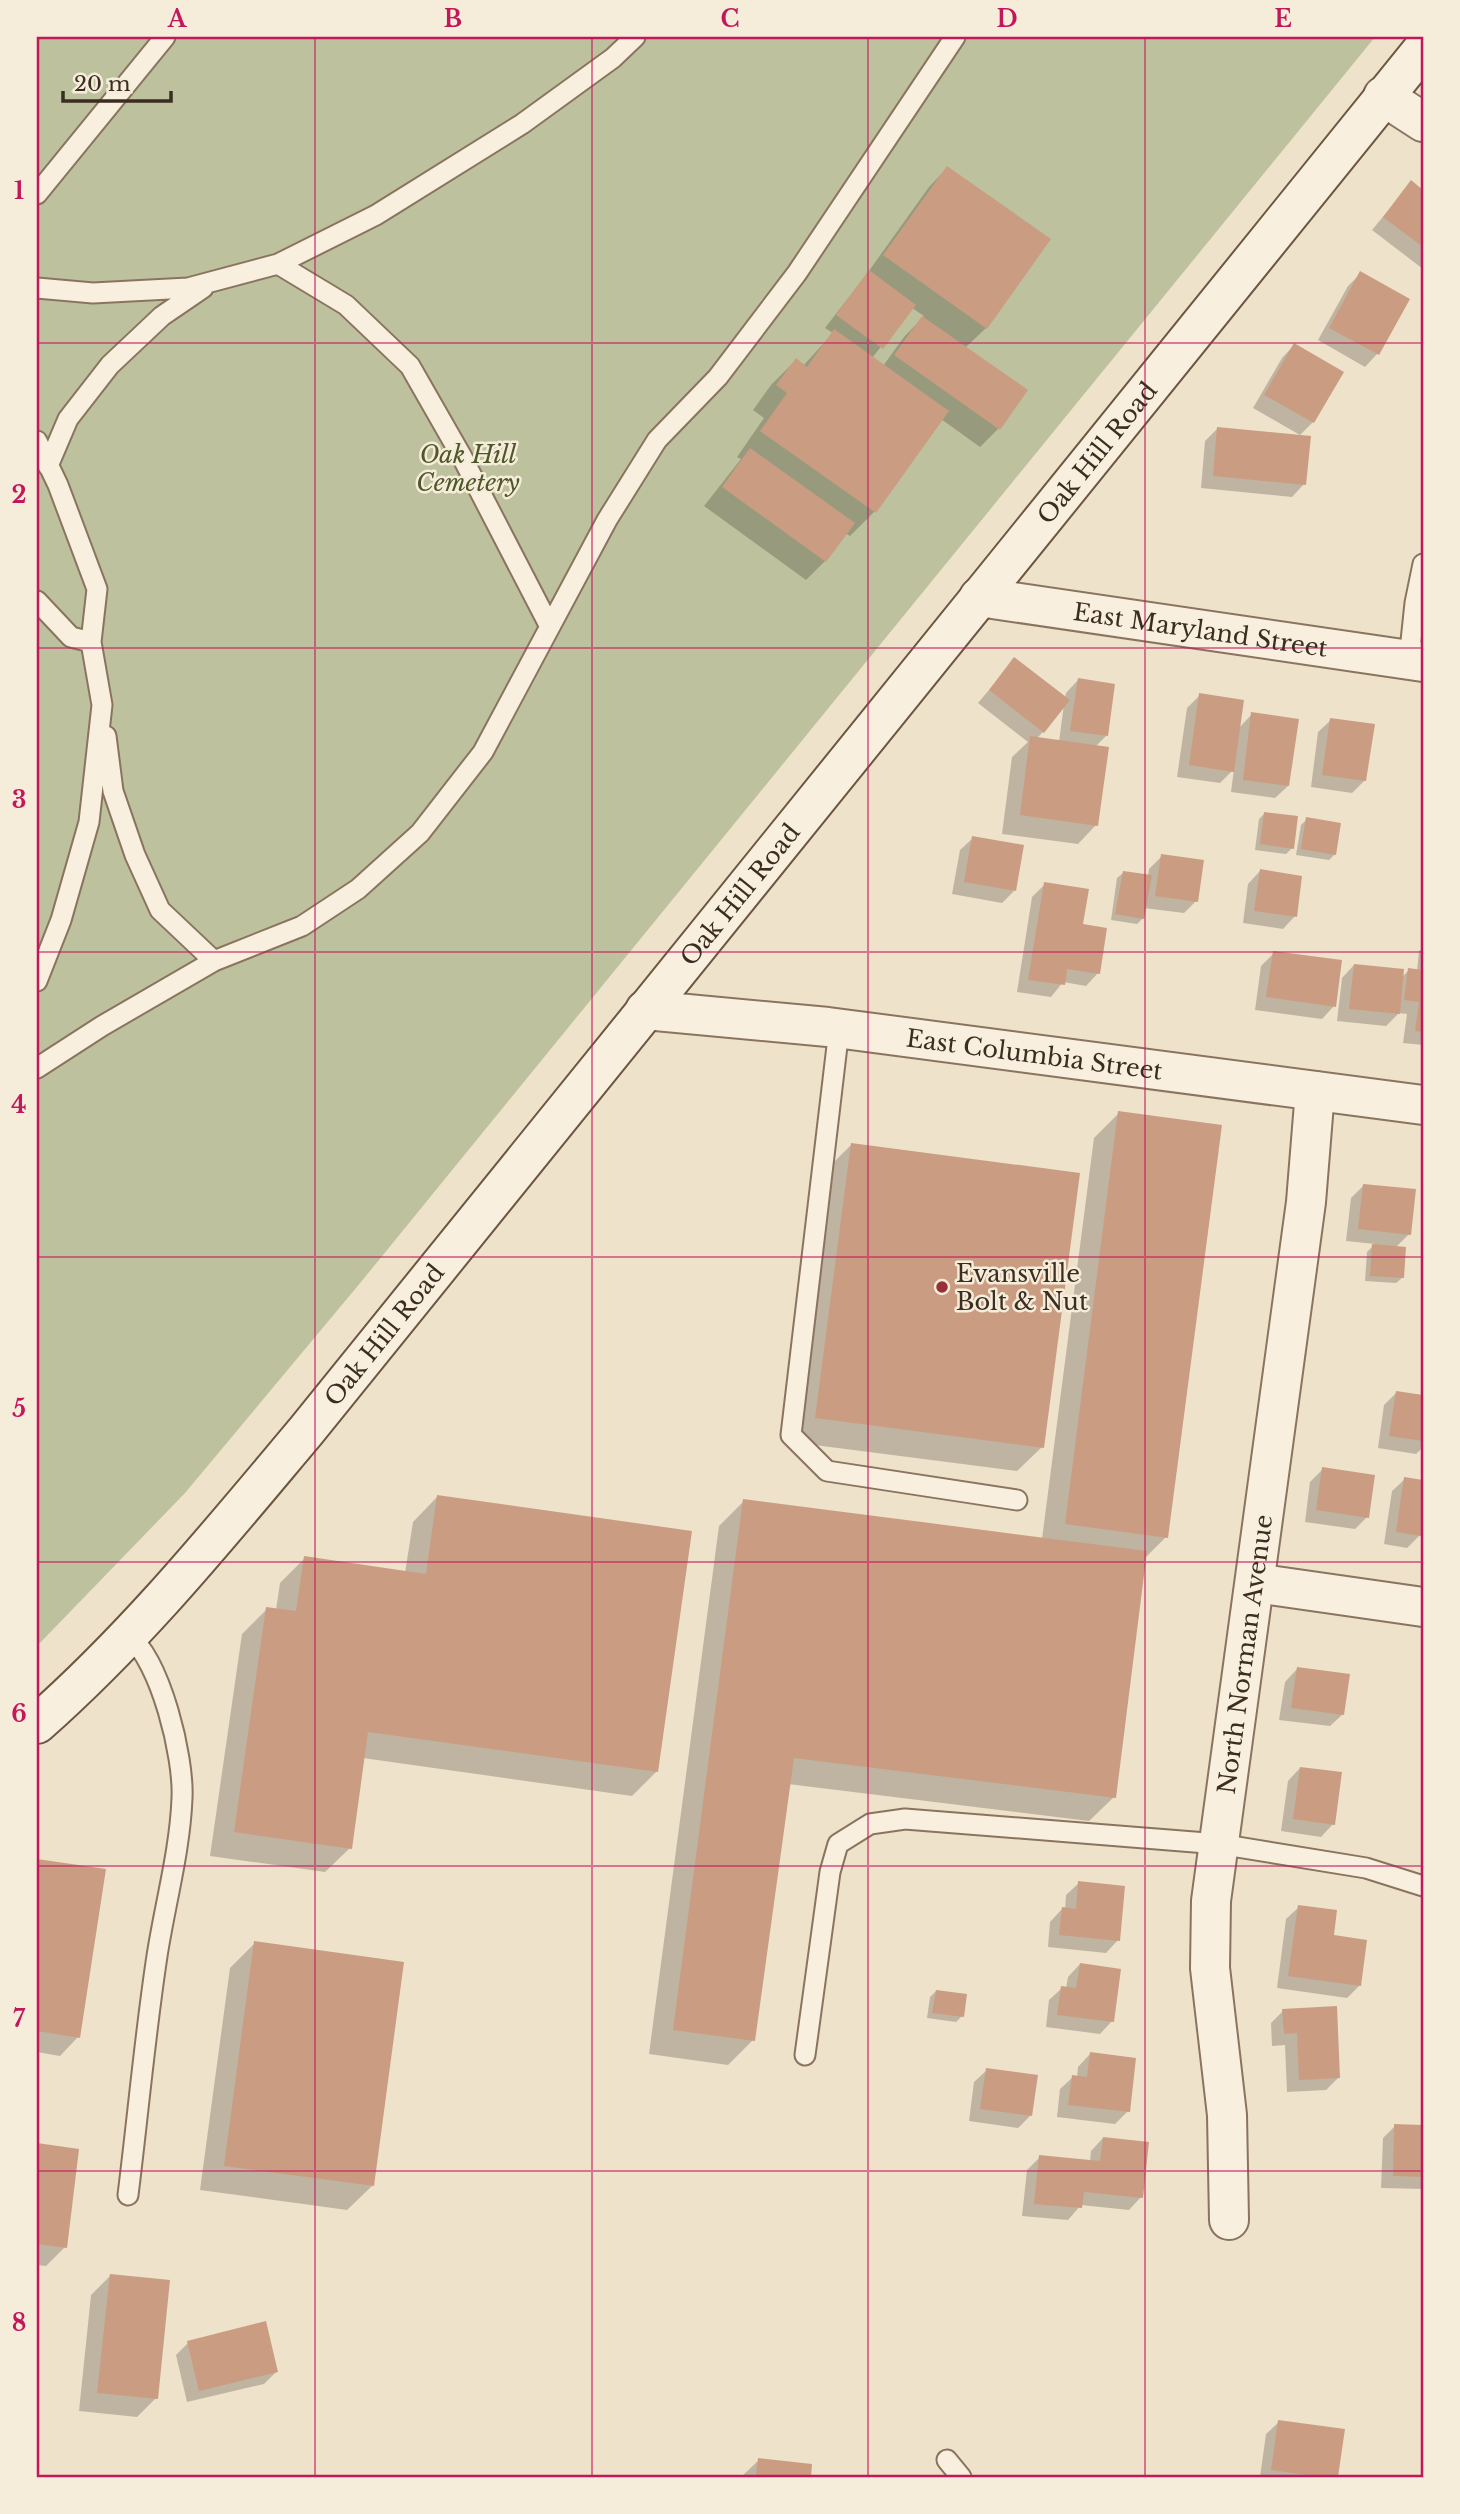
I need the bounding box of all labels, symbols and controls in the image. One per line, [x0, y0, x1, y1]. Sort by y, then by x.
text: A [167, 5, 188, 33]
text: B [444, 5, 462, 33]
text: C [721, 5, 739, 33]
text: D [996, 5, 1018, 33]
text: E [1274, 5, 1292, 33]
scale bar [63, 60, 172, 104]
text: 20 m [74, 71, 131, 97]
text: 1 [14, 177, 24, 205]
street label: Oak Hill Road [1031, 376, 1163, 530]
park label: Oak Hill Cemetery [416, 440, 520, 497]
text: 2 [12, 481, 26, 509]
street label: East Maryland Street [1072, 597, 1330, 662]
text: 3 [12, 786, 26, 814]
street label: Oak Hill Road [674, 818, 806, 971]
street label: East Columbia Street [905, 1023, 1164, 1085]
text: 4 [11, 1091, 27, 1119]
street label: Oak Hill Road [318, 1258, 450, 1411]
place label: Evansville Bolt & Nut [956, 1259, 1088, 1316]
marker: Evansville Bolt & Nut [934, 1279, 950, 1295]
text: 5 [12, 1395, 26, 1423]
street label: North Norman Avenue [1211, 1513, 1278, 1796]
text: 6 [11, 1700, 27, 1728]
text: 7 [13, 2005, 26, 2033]
text: 8 [12, 2309, 26, 2337]

